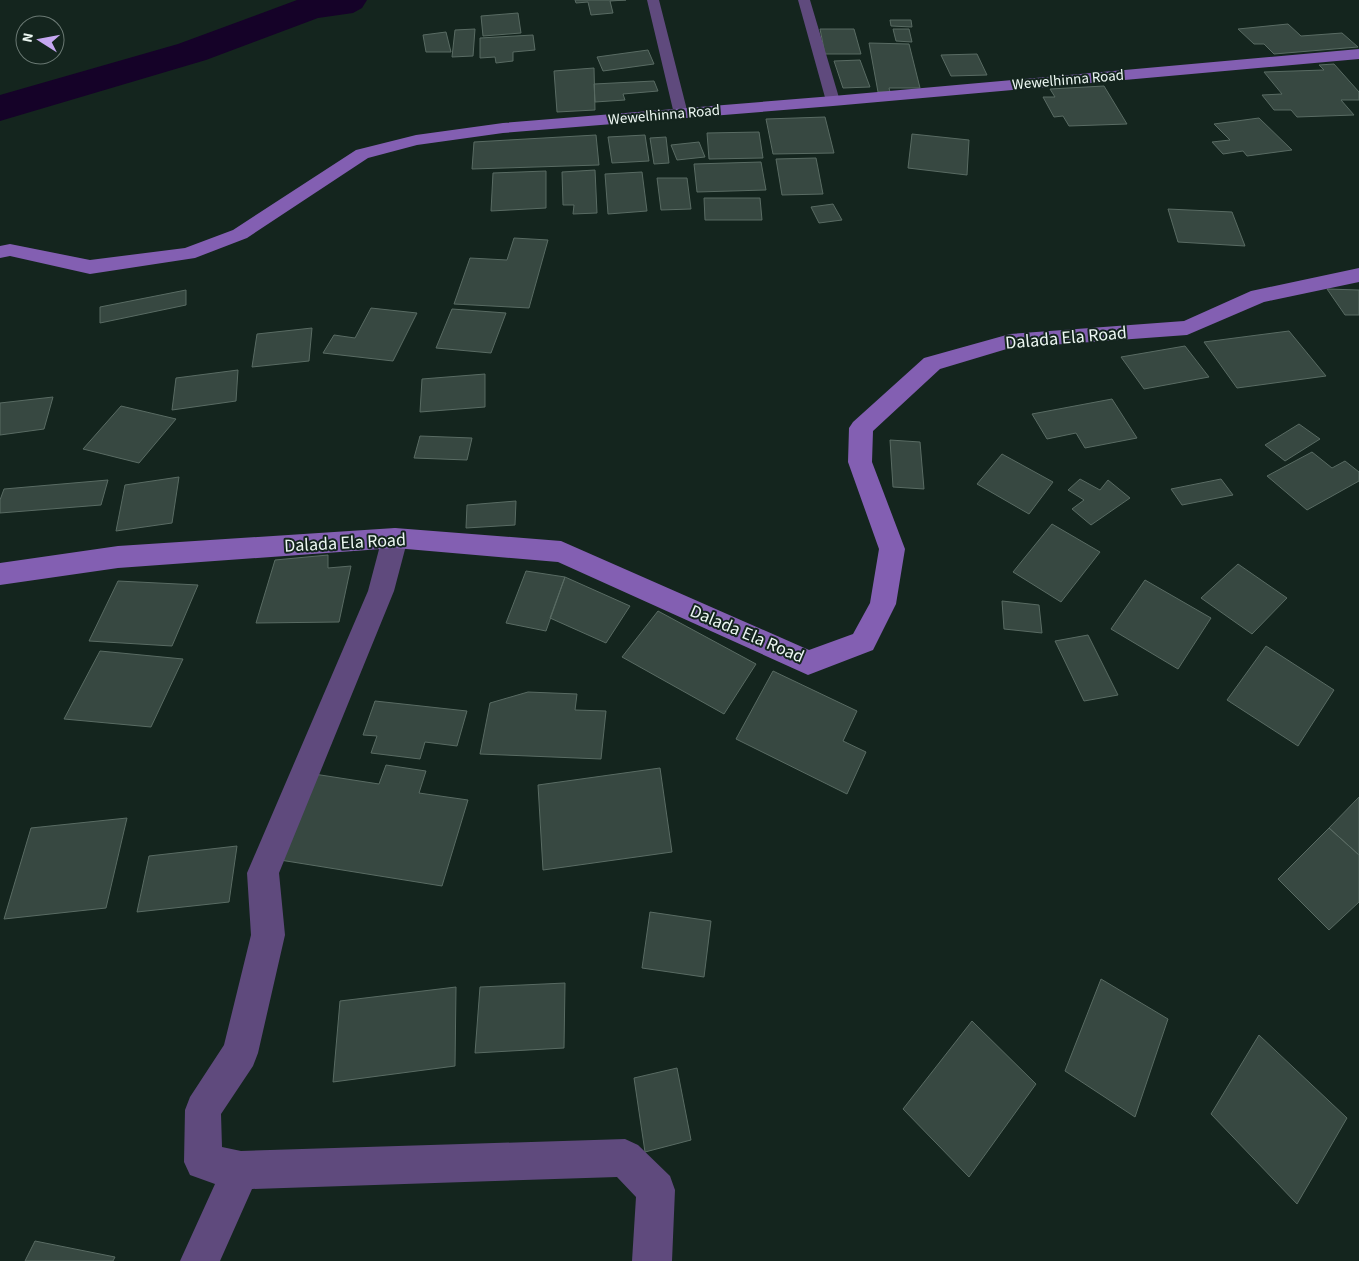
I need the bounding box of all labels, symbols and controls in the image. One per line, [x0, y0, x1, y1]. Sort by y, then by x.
north arrow [15, 15, 65, 65]
text: N [18, 31, 39, 44]
street label: Wewelhinna Road [1011, 65, 1125, 95]
street label: Wewelhinna Road [607, 100, 721, 130]
street label: Dalada Ela Road [1004, 320, 1128, 356]
street label: Dalada Ela Road [283, 527, 407, 559]
street label: Dalada Ela Road [686, 599, 808, 669]

